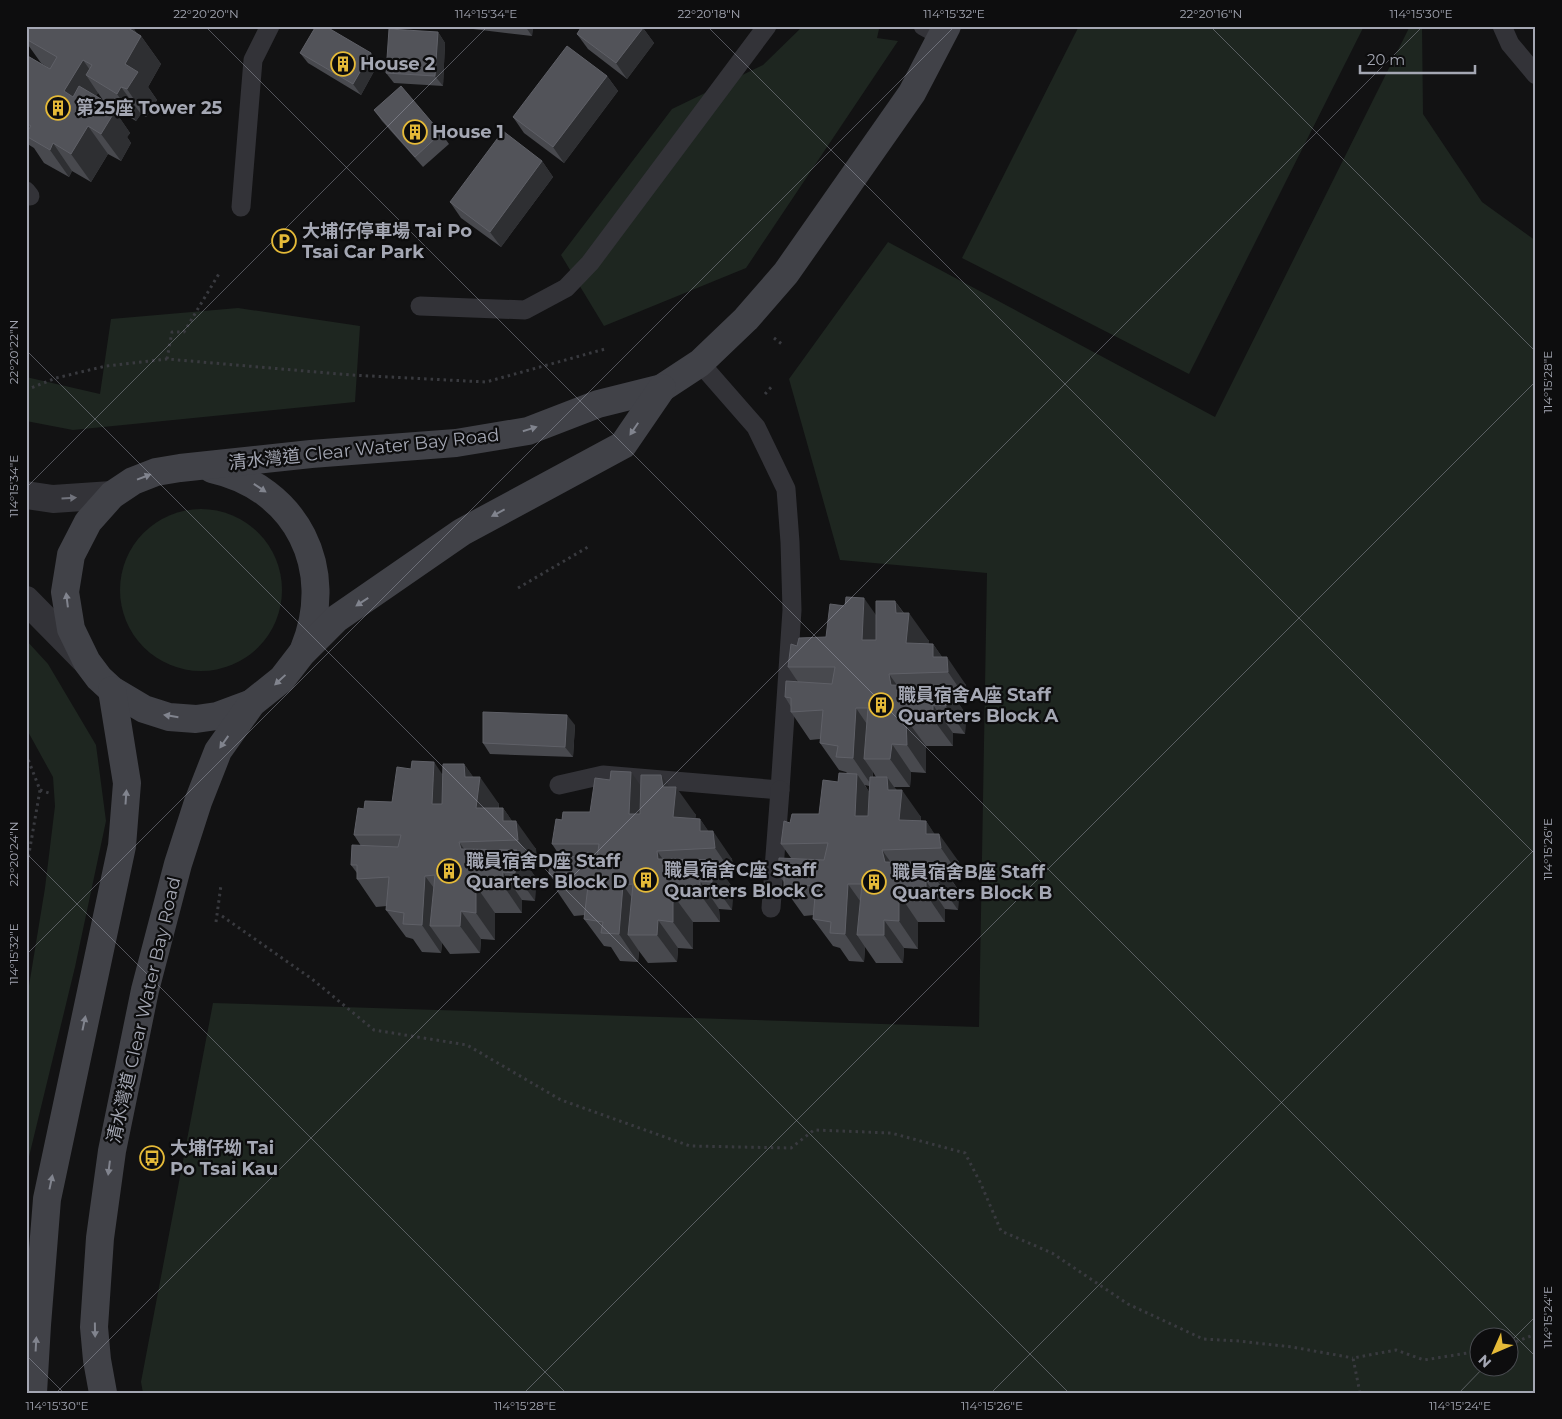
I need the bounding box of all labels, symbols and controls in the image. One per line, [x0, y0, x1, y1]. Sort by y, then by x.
text: 22°20'20"N [173, 6, 239, 21]
text: 114°15'34"E [455, 6, 517, 21]
text: 22°20'18"N [677, 6, 741, 21]
text: 114°15'32"E [923, 6, 985, 21]
text: 22°20'16"N [1180, 6, 1242, 21]
text: 114°15'30"E [1390, 6, 1452, 21]
scale bar [1360, 42, 1474, 74]
text: 20 m [1367, 50, 1405, 69]
building icon: House 2 [330, 51, 356, 77]
place label: House 2 [360, 53, 436, 75]
building icon: 第25座 Tower 25 [45, 95, 71, 121]
place label: 第25座 Tower 25 [76, 97, 223, 119]
building icon: House 1 [402, 119, 428, 145]
place label: House 1 [432, 121, 504, 143]
place label: 大埔仔停車場 Tai Po Tsai Car Park [302, 220, 472, 263]
parking icon: 大埔仔停車場 Tai Po Tsai Car Park [271, 228, 297, 254]
text: 22°20'22"N [6, 320, 21, 384]
text: 114°15'28"E [1540, 351, 1555, 413]
one-way arrow [629, 422, 639, 435]
street label: 清水灣道 Clear Water Bay Road [227, 424, 501, 474]
one-way arrow [523, 425, 538, 433]
text: 114°15'34"E [6, 455, 21, 517]
one-way arrow [137, 473, 152, 480]
one-way arrow [253, 484, 266, 493]
one-way arrow [61, 493, 77, 501]
one-way arrow [491, 509, 504, 518]
one-way arrow [63, 591, 71, 607]
one-way arrow [355, 597, 368, 607]
one-way arrow [274, 674, 286, 686]
place label: 職員宿舍A座 Staff Quarters Block A [898, 684, 1058, 727]
building icon: 職員宿舍A座 Staff Quarters Block A [868, 692, 894, 718]
one-way arrow [163, 712, 179, 720]
one-way arrow [219, 736, 229, 749]
one-way arrow [122, 789, 130, 805]
text: 114°15'26"E [1540, 818, 1555, 880]
text: 22°20'24"N [6, 822, 21, 886]
place label: 職員宿舍D座 Staff Quarters Block D [466, 850, 627, 893]
building icon: 職員宿舍D座 Staff Quarters Block D [436, 858, 462, 884]
place label: 職員宿舍C座 Staff Quarters Block C [664, 859, 823, 902]
place label: 職員宿舍B座 Staff Quarters Block B [892, 861, 1052, 904]
building icon: 職員宿舍C座 Staff Quarters Block C [633, 867, 659, 893]
building icon: 職員宿舍B座 Staff Quarters Block B [861, 869, 887, 895]
street label: 清水灣道 Clear Water Bay Road [103, 875, 185, 1145]
text: 114°15'32"E [6, 923, 21, 985]
one-way arrow [80, 1016, 88, 1031]
place label: 大埔仔坳 Tai Po Tsai Kau [170, 1137, 278, 1180]
bus stop icon: 大埔仔坳 Tai Po Tsai Kau [139, 1145, 165, 1171]
one-way arrow [105, 1160, 113, 1176]
one-way arrow [47, 1174, 55, 1190]
text: 114°15'24"E [1540, 1286, 1555, 1348]
one-way arrow [91, 1322, 99, 1338]
north arrow [1470, 1326, 1520, 1376]
one-way arrow [32, 1336, 40, 1352]
text: N [1474, 1351, 1495, 1372]
text: 114°15'30"E [26, 1398, 88, 1413]
text: 114°15'28"E [494, 1398, 556, 1413]
text: 114°15'26"E [961, 1398, 1023, 1413]
text: 114°15'24"E [1429, 1398, 1491, 1413]

